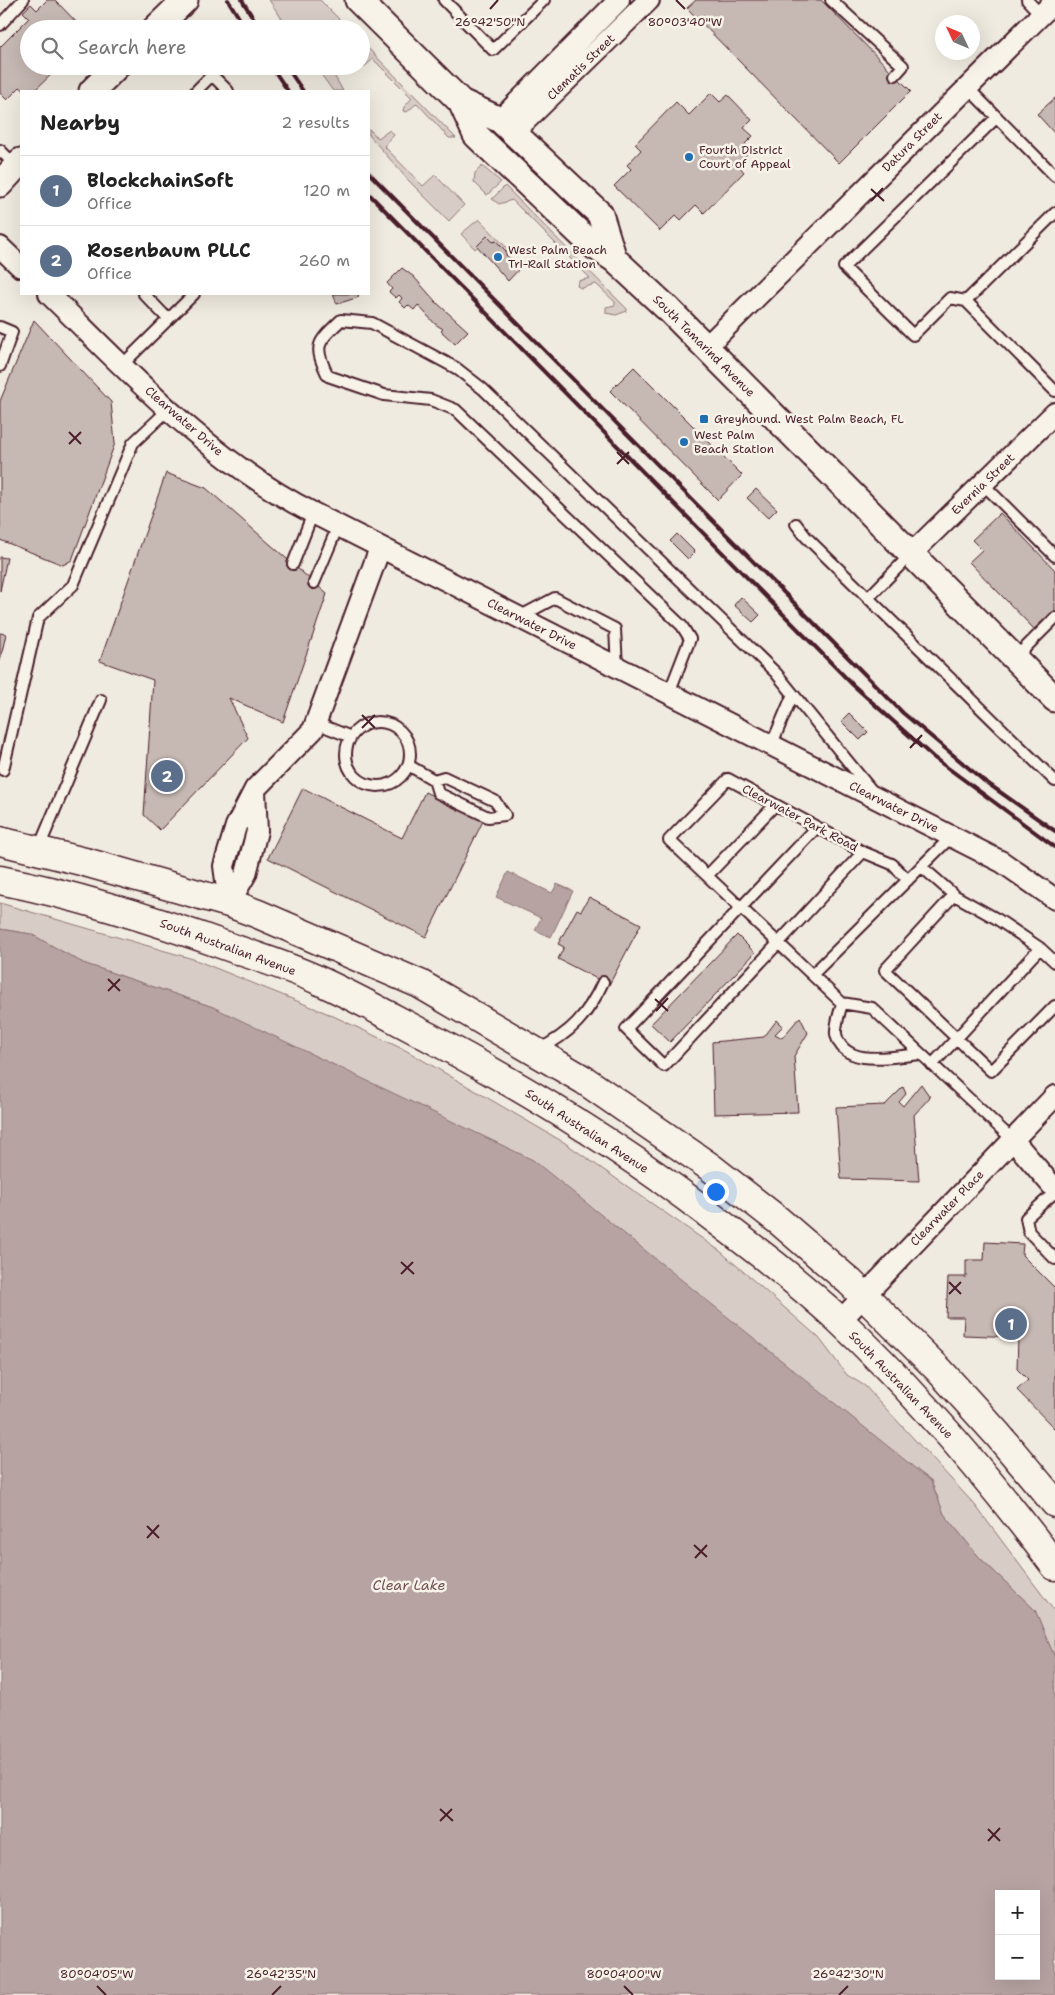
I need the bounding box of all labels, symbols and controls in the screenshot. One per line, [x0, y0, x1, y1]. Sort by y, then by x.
text: 26°42'50"N [454, 14, 526, 30]
text: 80°03'40"W [648, 14, 722, 30]
north arrow [935, 15, 980, 60]
search box [20, 20, 370, 75]
street label: Clematis Street [544, 30, 618, 104]
icon: search [38, 34, 66, 62]
text: Search here [78, 35, 187, 60]
text: Nearby [40, 109, 120, 137]
street label: Datura Street [879, 109, 945, 175]
text: 2 results [281, 112, 350, 133]
place label: Fourth District Court of Appeal [699, 142, 791, 172]
marker: Fourth District Court of Appeal [683, 151, 695, 163]
text: BlockchainSoft [87, 168, 233, 193]
text: 1 [52, 180, 60, 201]
text: 120 m [303, 180, 350, 201]
text: Office [87, 193, 132, 214]
text: Rosenbaum PLLC [87, 238, 251, 263]
place label: West Palm Beach Tri-Rail Station [508, 242, 607, 272]
text: 2 [50, 250, 62, 271]
text: 260 m [298, 250, 350, 271]
marker: West Palm Beach Tri-Rail Station [492, 251, 504, 263]
text: Office [87, 263, 132, 284]
street label: South Tamarind Avenue [650, 292, 759, 401]
street label: Clearwater Drive [142, 383, 227, 460]
place label: Greyhound. West Palm Beach, FL [714, 411, 904, 427]
marker: Greyhound. West Palm Beach, FL [698, 413, 710, 425]
place label: West Palm Beach Station [694, 427, 774, 457]
marker: West Palm Beach Station [678, 436, 690, 448]
street label: Evernia Street [948, 450, 1018, 518]
street label: Clearwater Drive [484, 594, 580, 654]
pin: 2 [151, 757, 183, 795]
street label: Clearwater Drive [846, 777, 942, 837]
street label: Clearwater Park Road [739, 781, 861, 856]
street label: South Australian Avenue [158, 915, 298, 979]
street label: South Australian Avenue [522, 1085, 652, 1177]
street label: Clearwater Place [907, 1166, 988, 1249]
your location [703, 1179, 729, 1205]
pin: 1 [995, 1305, 1027, 1343]
street label: South Australian Avenue [845, 1328, 957, 1442]
water label: Clear Lake [373, 1576, 446, 1594]
map controls [995, 1890, 1040, 1980]
button: + [995, 1890, 1040, 1935]
button: − [995, 1935, 1040, 1980]
text: 80°04'05"W [60, 1966, 134, 1982]
text: 26°42'35"N [246, 1966, 316, 1982]
text: 80°04'00"W [586, 1966, 662, 1982]
text: 26°42'30"N [812, 1966, 884, 1982]

